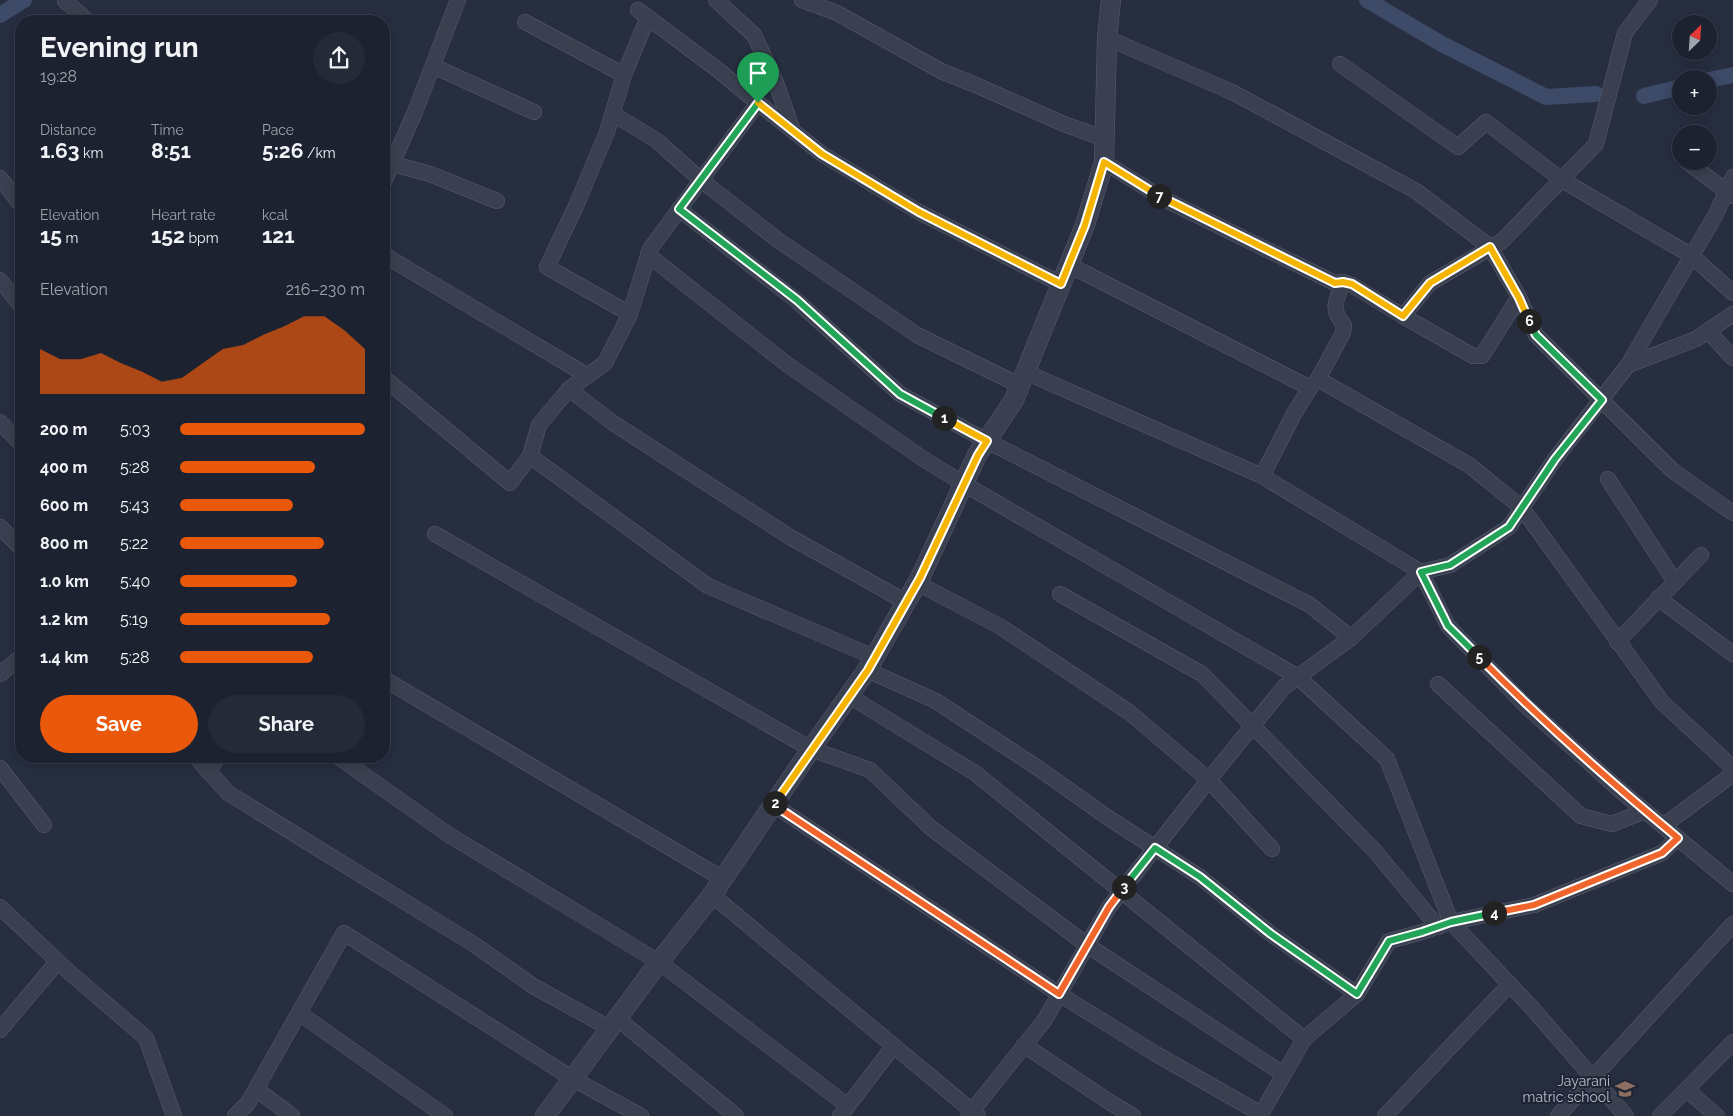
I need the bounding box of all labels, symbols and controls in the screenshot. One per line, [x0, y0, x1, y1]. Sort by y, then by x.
north arrow [1672, 15, 1718, 60]
map controls [1672, 15, 1717, 170]
text: Evening run [40, 31, 199, 64]
button: share [313, 32, 365, 84]
pin [737, 52, 779, 103]
icon: arrive [744, 59, 772, 87]
text: 19:28 [40, 67, 77, 86]
button: + [1672, 70, 1717, 115]
text: Distance [40, 122, 96, 138]
text: Time [151, 122, 184, 138]
text: Pace [262, 122, 294, 138]
button: − [1672, 125, 1717, 170]
text: 1.63 [40, 138, 79, 163]
text: 8:51 [151, 138, 191, 163]
text: 5:26 [262, 138, 303, 163]
text: km [79, 145, 103, 161]
text: /km [303, 145, 336, 161]
pin: 7 [1146, 184, 1172, 208]
text: 7 [1156, 188, 1163, 204]
text: Elevation [40, 207, 99, 223]
text: Heart rate [151, 207, 215, 223]
text: kcal [262, 207, 288, 223]
text: 15 [40, 223, 62, 248]
text: 152 [151, 223, 185, 248]
text: 121 [262, 223, 295, 248]
text: m [62, 230, 78, 246]
text: bpm [185, 230, 219, 246]
text: Elevation [40, 280, 108, 299]
text: 216–230 m [286, 280, 365, 299]
pin: 6 [1516, 308, 1542, 334]
text: 6 [1525, 313, 1534, 329]
pin: 1 [932, 406, 956, 430]
text: 1 [941, 410, 948, 426]
text: 200 m [40, 420, 87, 439]
text: 5:03 [120, 420, 150, 439]
text: 400 m [40, 458, 88, 477]
text: 5:28 [120, 458, 150, 477]
text: 600 m [40, 496, 88, 515]
text: 5:43 [120, 496, 149, 515]
text: 800 m [40, 534, 88, 553]
text: 5:22 [120, 534, 148, 553]
text: 1.0 km [40, 572, 89, 591]
text: 5:40 [120, 572, 150, 591]
text: 1.2 km [40, 610, 88, 629]
text: 5:19 [120, 610, 148, 629]
pin: 5 [1466, 644, 1492, 670]
text: 1.4 km [40, 648, 88, 667]
text: 5:28 [120, 648, 150, 667]
text: 5 [1476, 649, 1483, 665]
button: Save [40, 695, 198, 753]
button: Share [208, 695, 365, 753]
pin: 2 [762, 790, 788, 816]
text: 2 [772, 795, 779, 811]
pin: 3 [1112, 874, 1136, 900]
text: 3 [1121, 879, 1128, 895]
pin: 4 [1482, 900, 1506, 926]
text: 4 [1491, 905, 1499, 921]
place label: Jayarani matric school [1523, 1073, 1610, 1105]
school or university icon: Jayarani matric school [1614, 1078, 1636, 1100]

